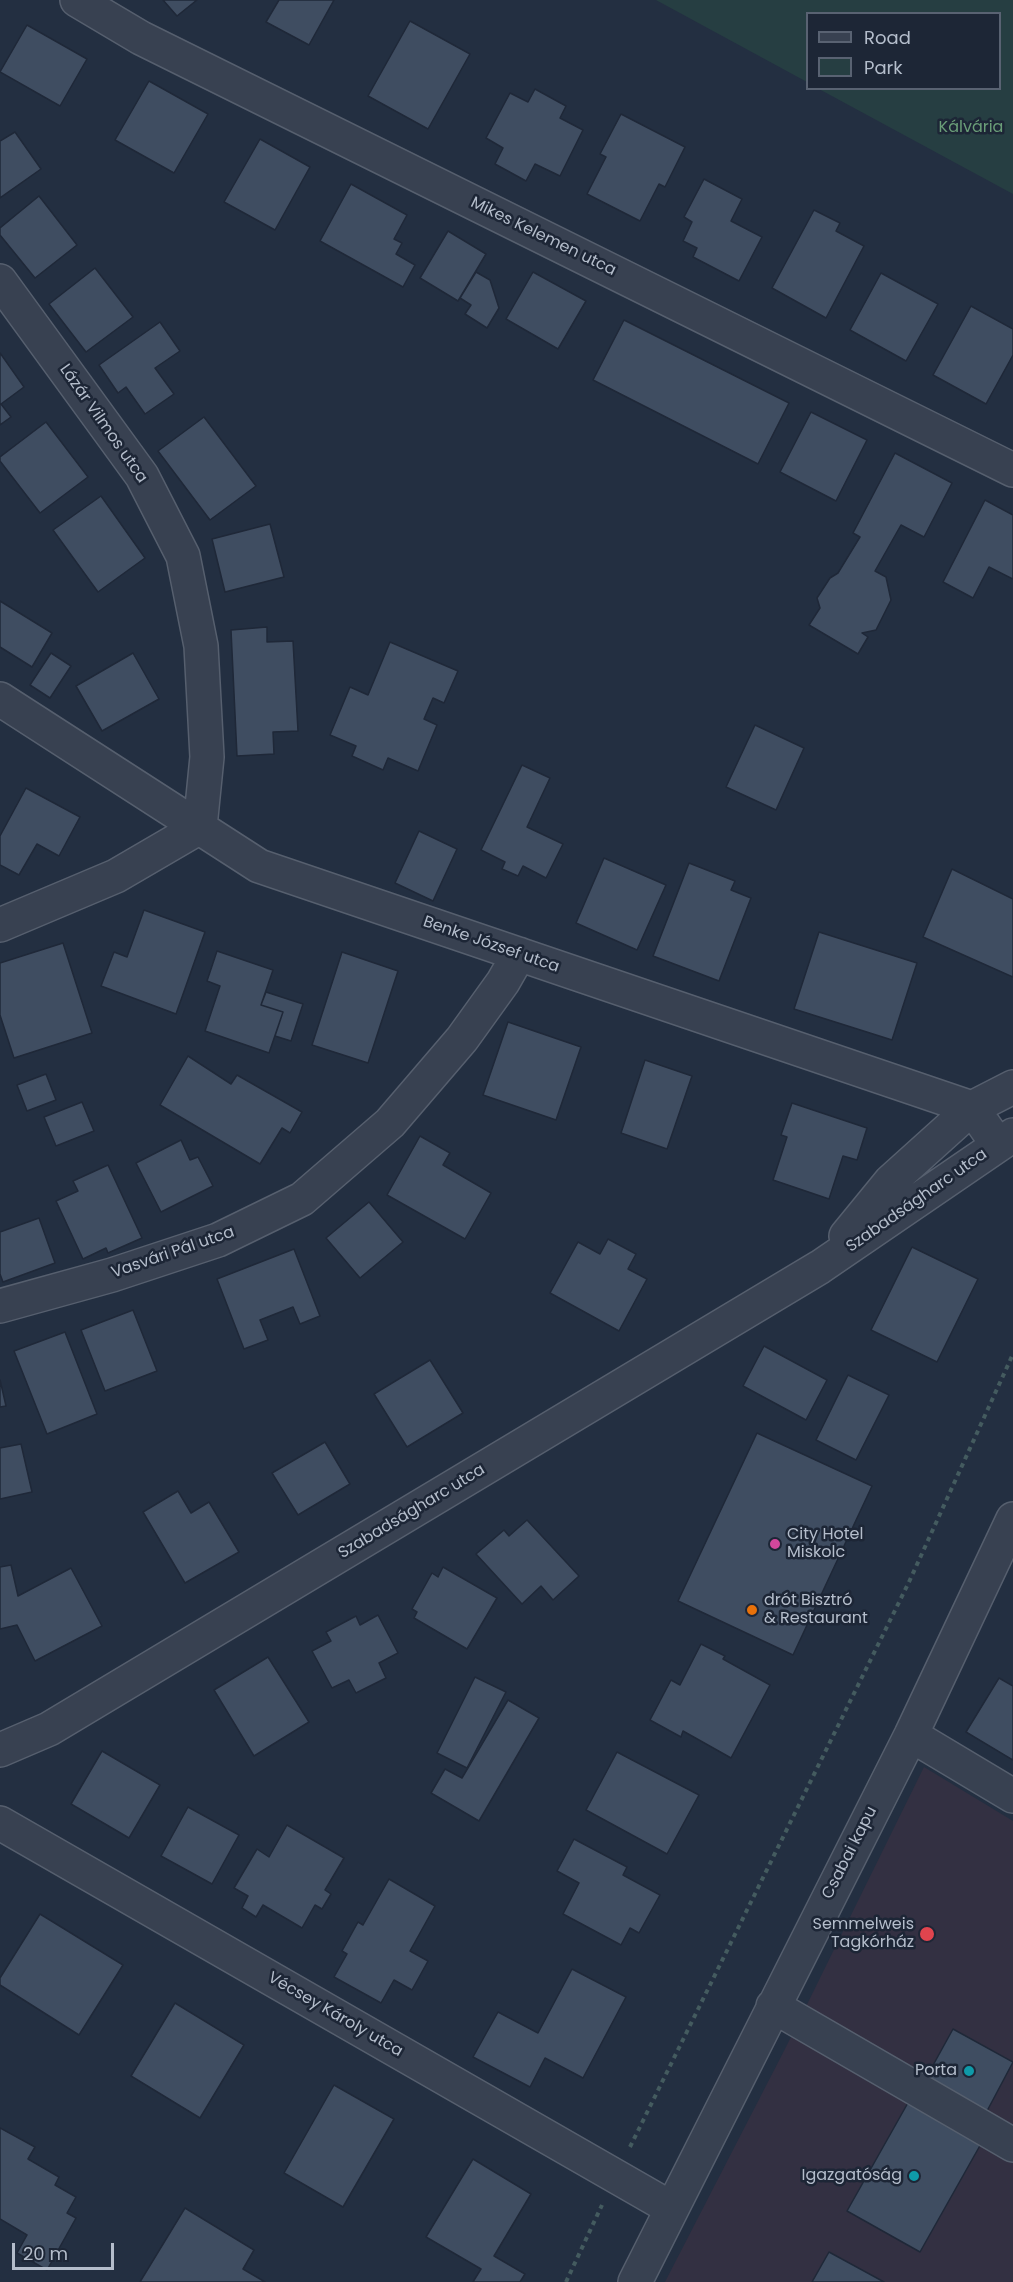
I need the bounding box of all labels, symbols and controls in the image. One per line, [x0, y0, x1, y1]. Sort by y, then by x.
legend [806, 12, 1001, 90]
text: Road [864, 25, 911, 50]
text: Park [864, 55, 903, 80]
park label: Kálvária [939, 118, 1003, 138]
street label: Mikes Kelemen utca [467, 193, 619, 281]
street label: Lázár Vilmos utca [55, 361, 151, 487]
street label: Benke József utca [420, 913, 562, 977]
street label: Szabadságharc utca [843, 1145, 991, 1257]
street label: Vasvári Pál utca [109, 1223, 237, 1283]
street label: Szabadságharc utca [335, 1461, 489, 1563]
place label: City Hotel Miskolc [787, 1525, 863, 1563]
marker: City Hotel Miskolc [768, 1537, 782, 1551]
place label: drót Bisztró & Restaurant [764, 1591, 868, 1629]
marker: drót Bisztró & Restaurant [745, 1603, 759, 1617]
street label: Csabai kapu [818, 1803, 882, 1903]
place label: Semmelweis Tagkórház [813, 1915, 914, 1953]
marker: Semmelweis Tagkórház [918, 1925, 936, 1943]
street label: Vécsey Károly utca [264, 1969, 406, 2061]
place label: Porta [915, 2061, 957, 2081]
marker: Porta [962, 2064, 976, 2078]
place label: Igazgatóság [801, 2166, 902, 2186]
marker: Igazgatóság [907, 2169, 921, 2183]
scale bar [15, 2231, 117, 2269]
text: 20 m [23, 2241, 68, 2266]

